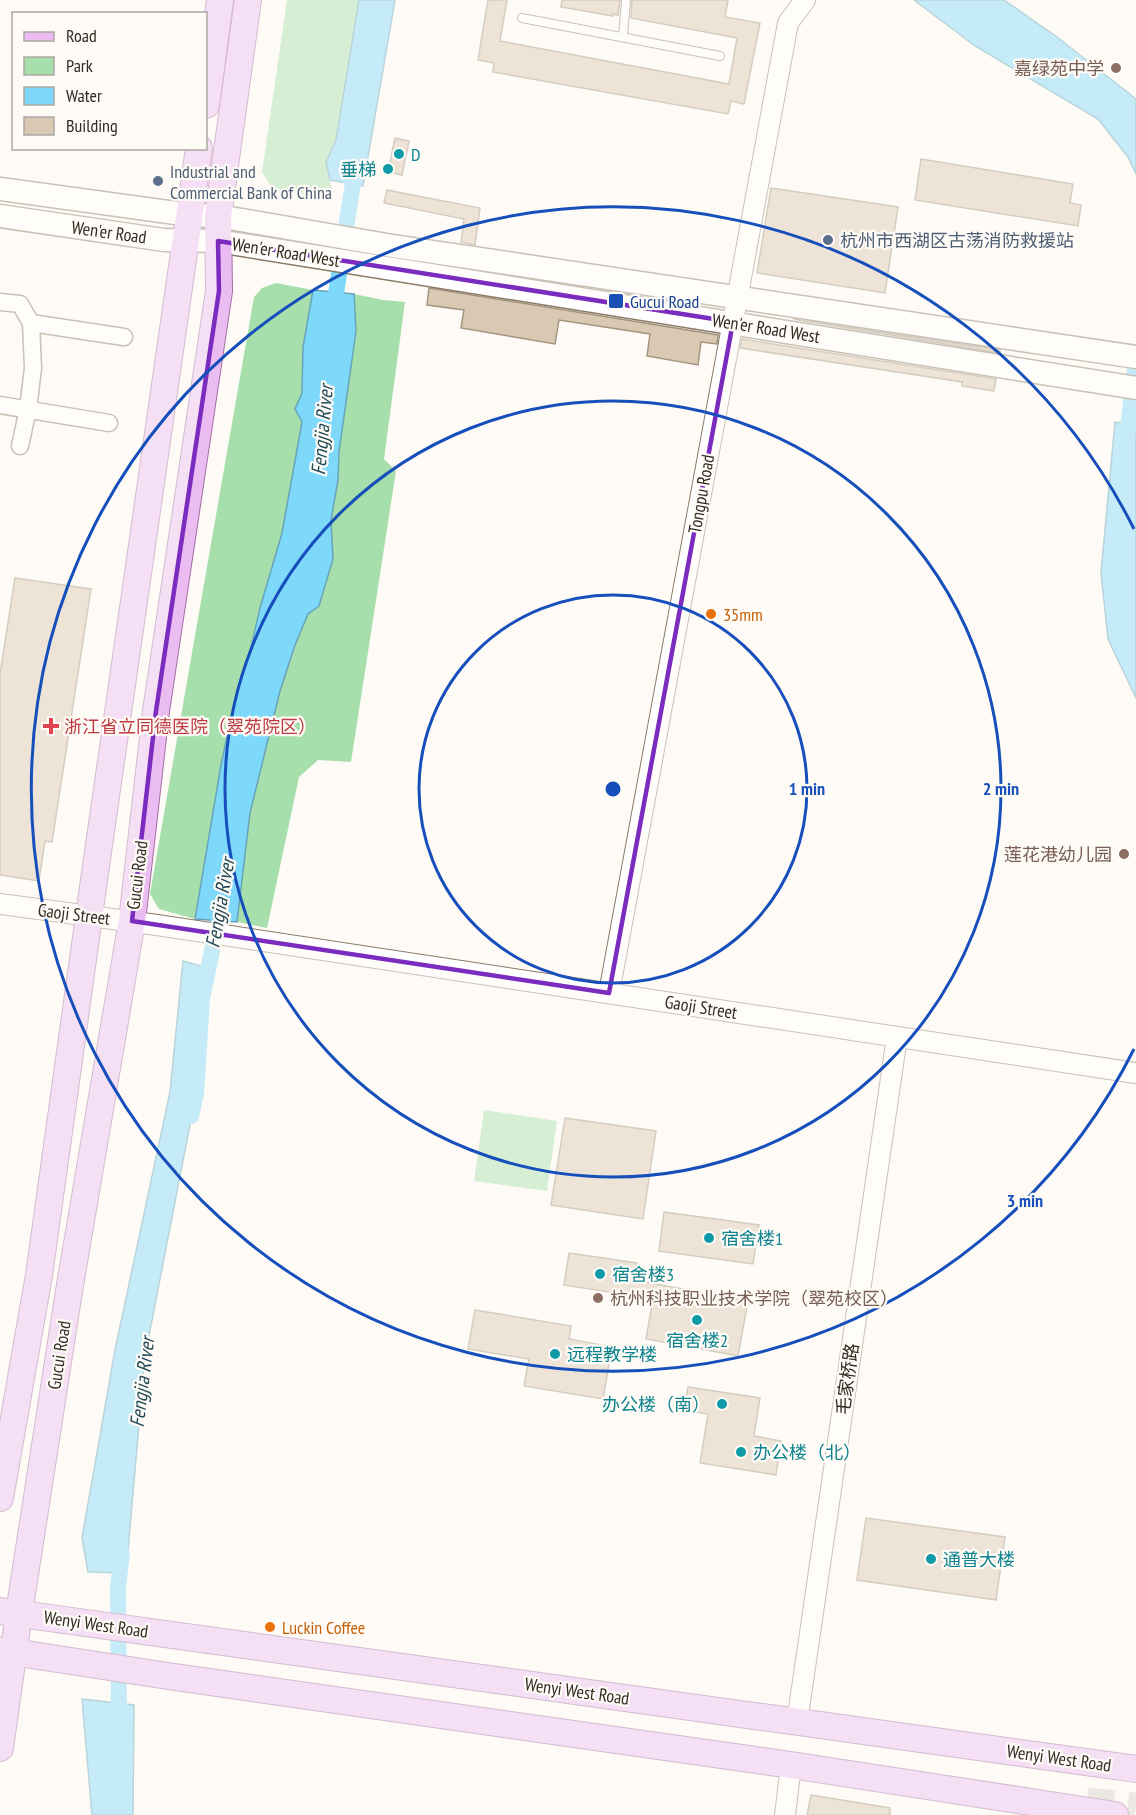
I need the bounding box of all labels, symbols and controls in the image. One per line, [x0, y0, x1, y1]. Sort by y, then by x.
legend [12, 12, 207, 150]
text: Road [66, 24, 97, 47]
text: Park [66, 54, 93, 77]
place label: 嘉绿苑中学 [1014, 57, 1104, 80]
marker: 嘉绿苑中学 [1109, 61, 1123, 75]
text: Water [66, 84, 102, 107]
text: Building [66, 114, 118, 137]
place label: D [411, 143, 420, 166]
marker: D [392, 147, 406, 161]
place label: 垂梯 [340, 158, 376, 181]
place label: Industrial and Commercial Bank of China [170, 160, 332, 204]
marker: 垂梯 [381, 162, 395, 176]
marker: Industrial and Commercial Bank of China [151, 174, 165, 188]
street label: Wen'er Road [70, 215, 148, 249]
place label: 杭州市西湖区古荡消防救援站 [840, 229, 1074, 252]
street label: Wen'er Road West [230, 232, 342, 272]
marker: 杭州市西湖区古荡消防救援站 [821, 233, 835, 247]
place label: Gucui Road [630, 290, 699, 313]
marker: Gucui Road [607, 292, 625, 310]
street label: Wen'er Road West [710, 308, 822, 348]
water label: Fengjia River [305, 381, 339, 476]
street label: Tongpu Road [683, 453, 719, 535]
place label: 35mm [723, 603, 763, 626]
marker: 35mm [704, 607, 718, 621]
place label: 浙江省立同德医院（翠苑院区） [64, 715, 316, 738]
marker: 浙江省立同德医院（翠苑院区） [42, 717, 60, 735]
text: 1 min [789, 777, 825, 800]
text: 2 min [983, 777, 1019, 800]
centre of rings [603, 779, 623, 799]
street label: Gucui Road [121, 839, 153, 911]
place label: 莲花港幼儿园 [1004, 843, 1112, 866]
marker: 莲花港幼儿园 [1117, 847, 1131, 861]
water label: Fengjia River [199, 854, 241, 950]
street label: Gaoji Street [37, 898, 112, 930]
street label: Gaoji Street [663, 990, 739, 1024]
text: 3 min [1007, 1189, 1043, 1212]
place label: 宿舍楼1 [721, 1227, 783, 1250]
marker: 宿舍楼1 [702, 1231, 716, 1245]
place label: 宿舍楼3 [612, 1263, 674, 1286]
marker: 宿舍楼3 [593, 1267, 607, 1281]
place label: 杭州科技职业技术学院（翠苑校区） [610, 1287, 898, 1310]
marker: 杭州科技职业技术学院（翠苑校区） [591, 1291, 605, 1305]
marker: 宿舍楼2 [690, 1313, 704, 1327]
street label: Gucui Road [42, 1319, 76, 1391]
place label: 宿舍楼2 [666, 1329, 728, 1352]
water label: Fengjia River [124, 1333, 161, 1428]
street label: 毛家桥路 [831, 1342, 863, 1416]
place label: 远程教学楼 [567, 1343, 657, 1366]
marker: 远程教学楼 [548, 1347, 562, 1361]
place label: 办公楼（南） [602, 1393, 710, 1416]
marker: 办公楼（南） [715, 1397, 729, 1411]
place label: 办公楼（北） [753, 1441, 861, 1464]
marker: 办公楼（北） [734, 1445, 748, 1459]
place label: 通普大楼 [943, 1548, 1015, 1571]
marker: 通普大楼 [924, 1552, 938, 1566]
street label: Wenyi West Road [42, 1605, 150, 1643]
place label: Luckin Coffee [282, 1616, 365, 1639]
marker: Luckin Coffee [263, 1620, 277, 1634]
street label: Wenyi West Road [523, 1672, 631, 1710]
street label: Wenyi West Road [1005, 1739, 1113, 1777]

